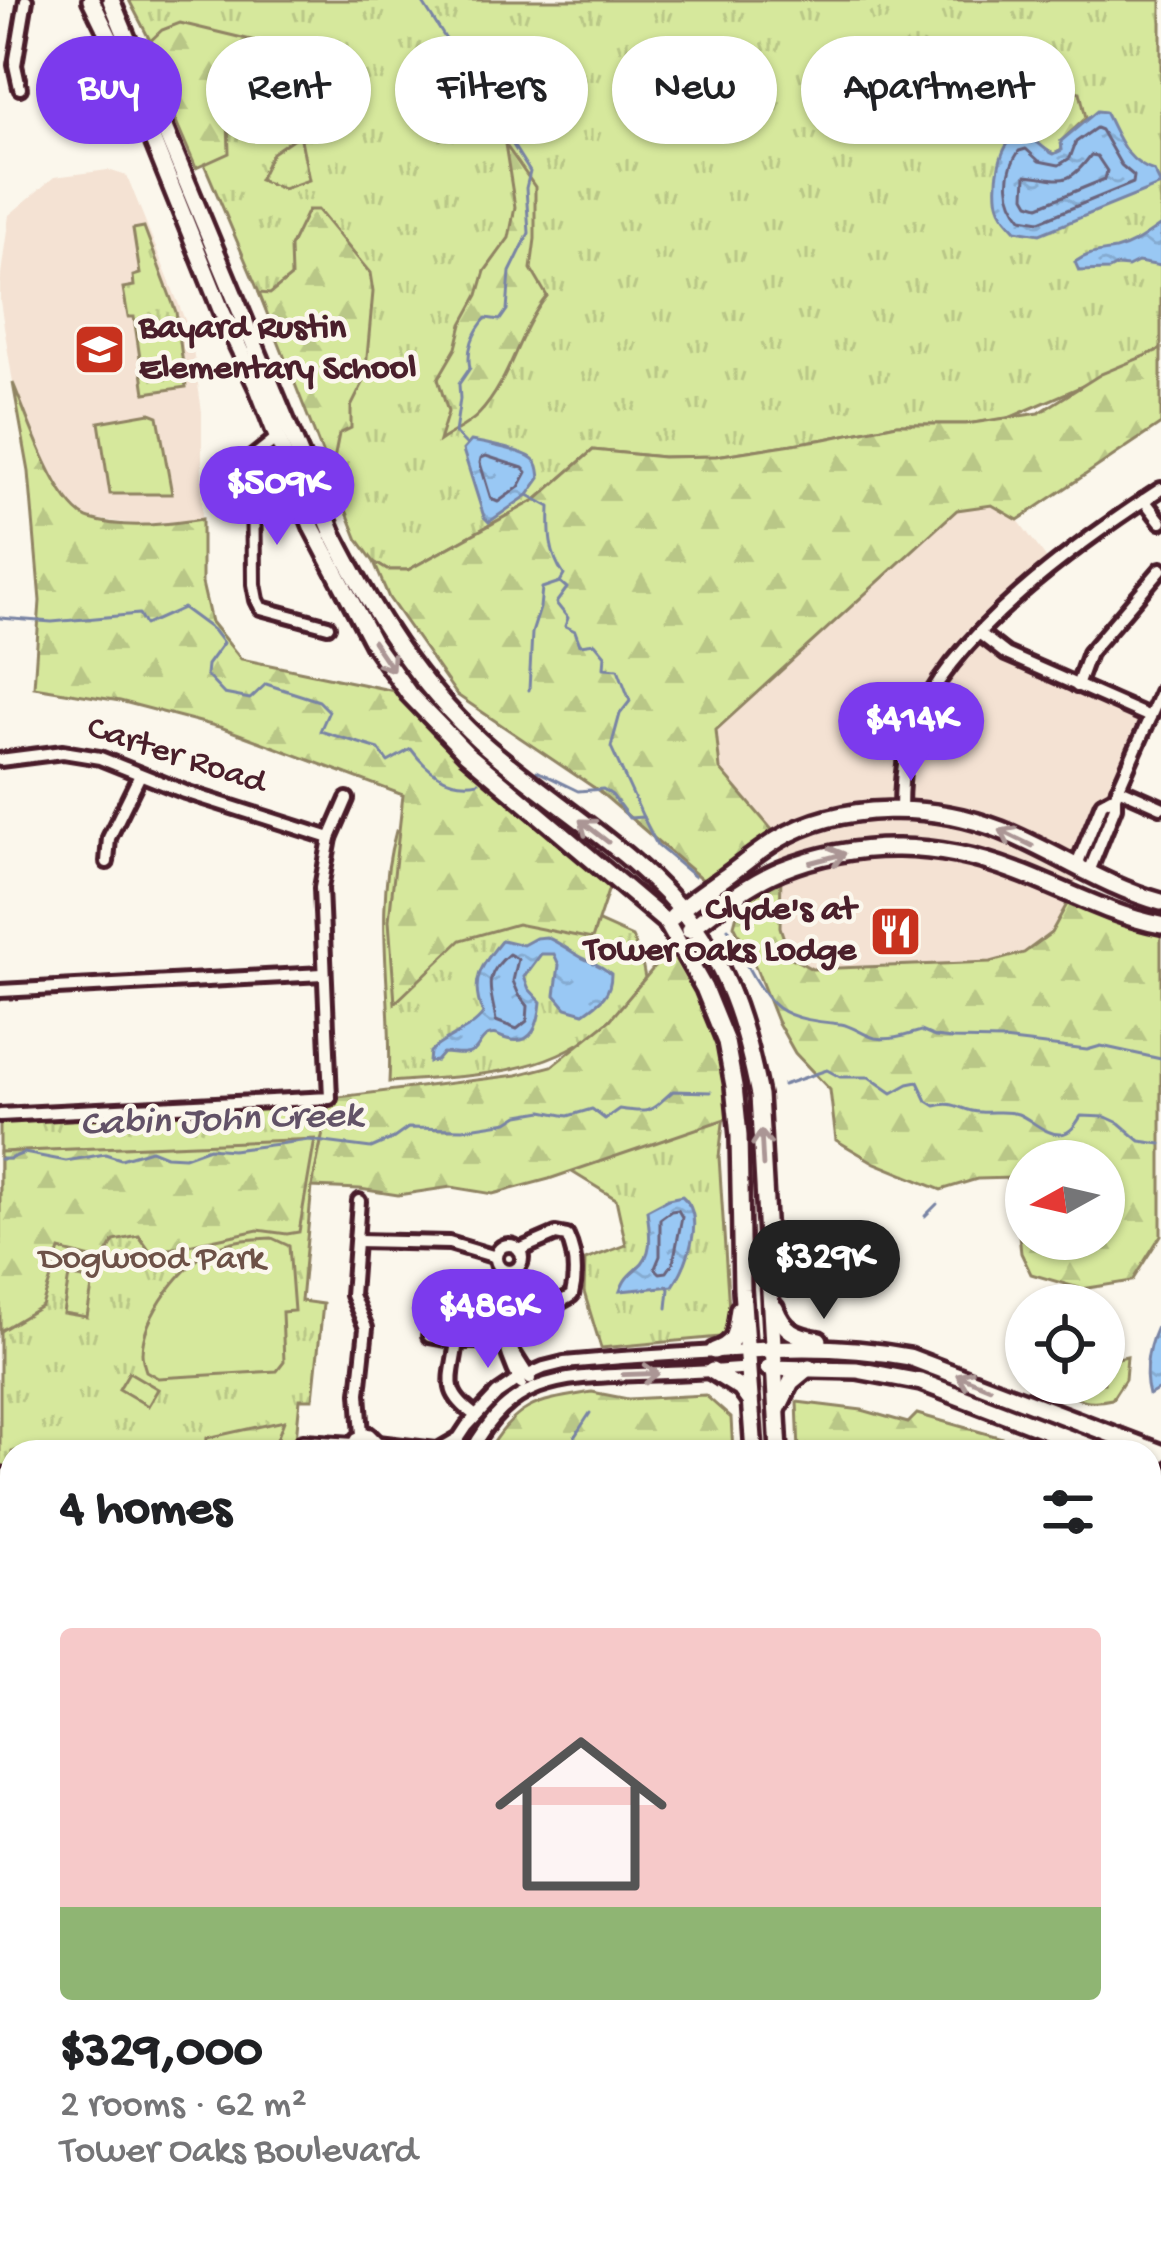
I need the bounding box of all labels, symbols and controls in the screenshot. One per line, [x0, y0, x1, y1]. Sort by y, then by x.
chip: Buy [36, 36, 182, 144]
chip: Rent [206, 36, 371, 144]
chip: Filters [395, 36, 588, 144]
chip: New [612, 36, 777, 144]
chip: Apartment [801, 36, 1075, 144]
place label: Bayard Rustin Elementary School [138, 308, 416, 392]
school or university icon: Bayard Rustin Elementary School [72, 322, 128, 378]
pin: $509K [193, 446, 361, 548]
text: $509K [226, 462, 328, 508]
one-way arrow [370, 638, 395, 672]
pin: $414K [827, 682, 995, 784]
text: $414K [865, 698, 957, 744]
street label: Carter Road [81, 708, 274, 807]
one-way arrow [578, 819, 611, 844]
one-way arrow [999, 826, 1035, 848]
one-way arrow [808, 845, 846, 867]
place label: Clyde's at Tower Oaks Lodge [581, 890, 859, 974]
restaurant icon: Clyde's at Tower Oaks Lodge [867, 904, 923, 960]
water label: Cabin John Creek [79, 1094, 366, 1150]
one-way arrow [750, 1129, 773, 1168]
north arrow [1005, 1140, 1125, 1260]
map controls [1005, 1140, 1125, 1404]
pin: $329K [740, 1220, 908, 1322]
text: $329K [775, 1236, 873, 1282]
park label: Dogwood Park [37, 1239, 268, 1282]
pin: $486K [404, 1269, 572, 1371]
button: locate [1005, 1284, 1125, 1404]
text: $486K [439, 1285, 537, 1331]
one-way arrow [621, 1362, 660, 1385]
one-way arrow [956, 1369, 993, 1391]
icon: filters [1035, 1479, 1101, 1545]
text: 4 homes [60, 1482, 231, 1542]
icon: home [473, 1706, 689, 1922]
text: $329,000 [60, 2024, 263, 2084]
text: 2 rooms · 62 m² [60, 2084, 307, 2130]
text: Tower Oaks Boulevard [60, 2130, 417, 2176]

